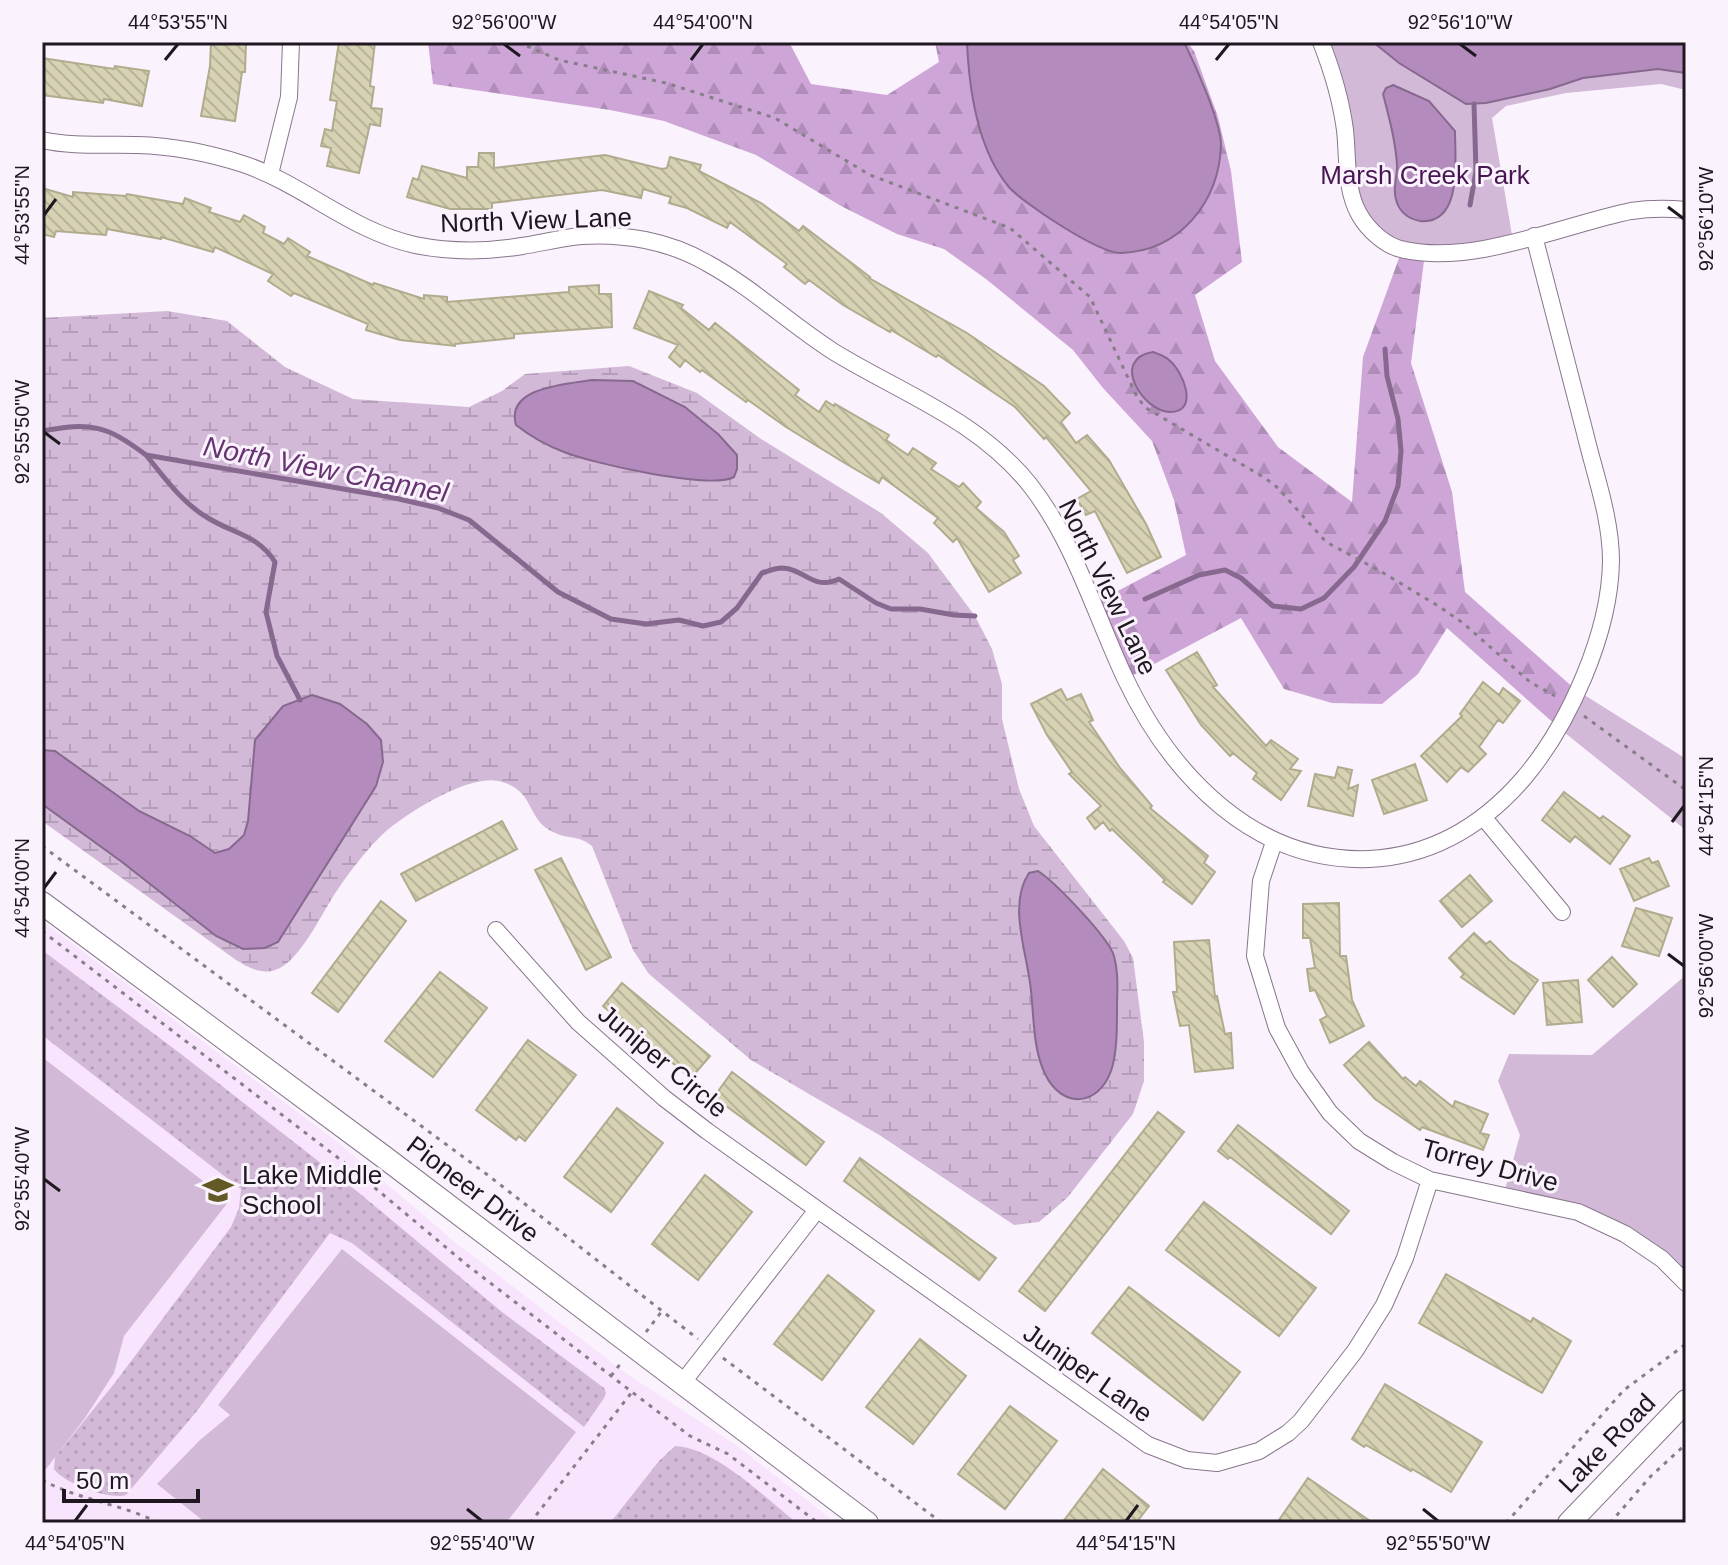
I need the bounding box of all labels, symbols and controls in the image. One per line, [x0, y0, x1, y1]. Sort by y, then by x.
text: 44°53'55"N [128, 11, 228, 33]
text: 92°56'00"W [452, 11, 556, 33]
text: 44°54'00"N [653, 11, 753, 33]
text: 44°54'05"N [1179, 11, 1279, 33]
text: 92°56'10"W [1408, 11, 1512, 33]
park label: Marsh Creek Park [1320, 160, 1531, 190]
text: 44°53'55"N [11, 165, 33, 265]
text: 92°56'10"W [1695, 167, 1717, 271]
street label: North View Lane [440, 202, 632, 238]
text: 92°55'50"W [11, 380, 33, 484]
water label: North View Channel [201, 431, 452, 509]
street label: North View Lane [1052, 494, 1164, 680]
text: 44°54'15"N [1695, 756, 1717, 856]
text: 44°54'00"N [11, 838, 33, 938]
text: 92°56'00"W [1695, 914, 1717, 1018]
street label: Juniper Circle [592, 998, 734, 1124]
text: 92°55'40"W [11, 1127, 33, 1231]
street label: Pioneer Drive [401, 1130, 545, 1248]
street label: Torrey Drive [1418, 1132, 1562, 1198]
place label: Lake Middle School [242, 1160, 382, 1220]
school or university icon: Lake Middle School [201, 1173, 235, 1207]
street label: Juniper Lane [1018, 1318, 1158, 1428]
street label: Lake Road [1553, 1387, 1661, 1499]
scale bar [64, 1453, 198, 1503]
text: 50 m [76, 1467, 129, 1494]
text: 44°54'05"N [25, 1532, 125, 1554]
text: 92°55'40"W [430, 1532, 534, 1554]
text: 44°54'15"N [1076, 1532, 1176, 1554]
text: 92°55'50"W [1386, 1532, 1490, 1554]

